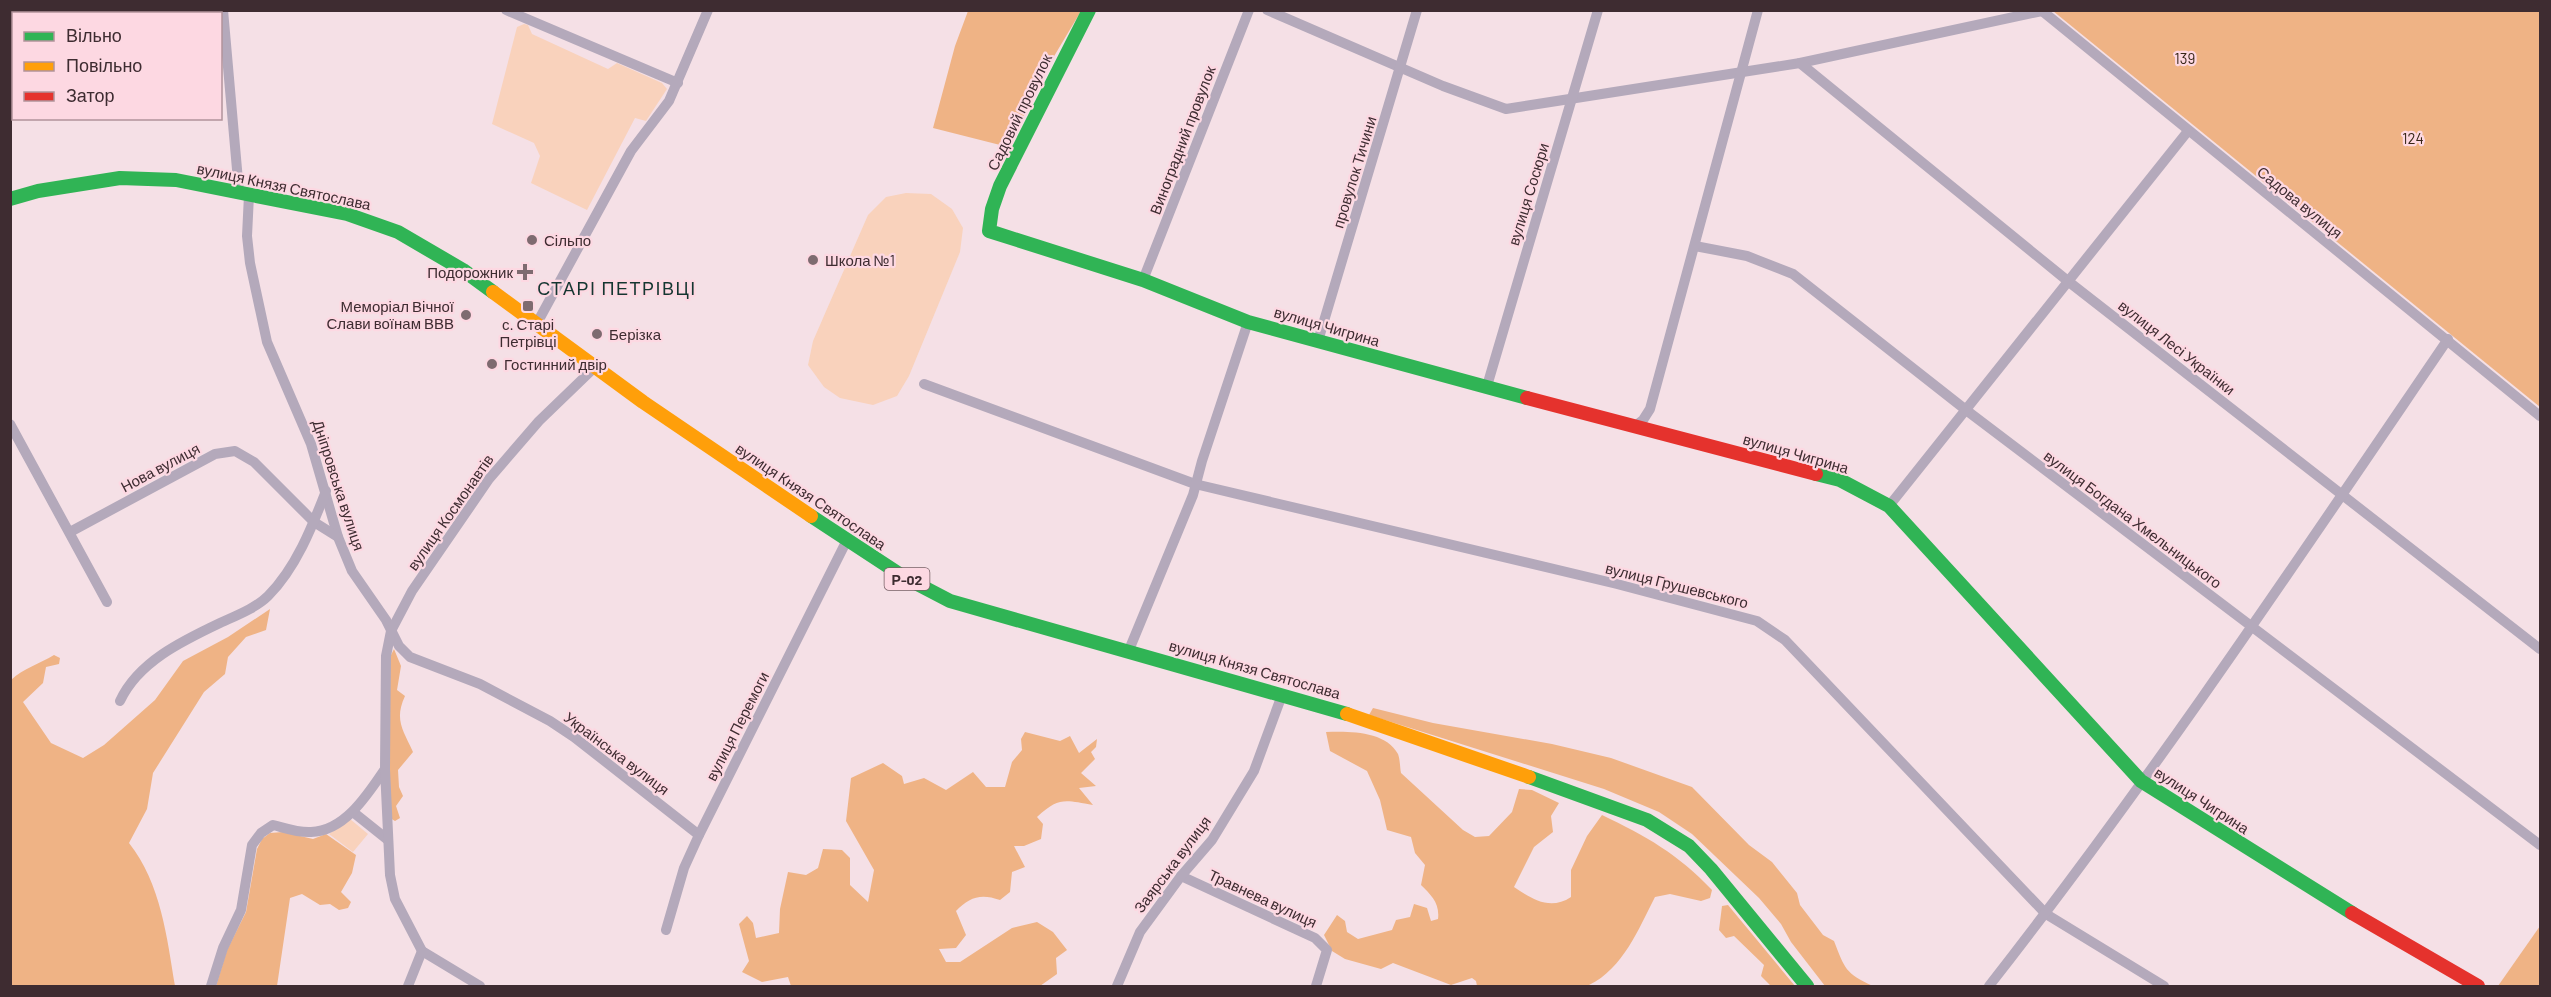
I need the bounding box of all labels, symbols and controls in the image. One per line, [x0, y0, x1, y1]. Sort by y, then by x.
legend [12, 12, 222, 120]
text: Вільно [66, 24, 122, 46]
park label: 139 [2175, 49, 2195, 67]
street label: Садовий провулок [983, 50, 1055, 173]
text: Повільно [66, 54, 142, 76]
street label: Виноградний провулок [1145, 63, 1219, 217]
text: Затор [66, 84, 115, 106]
street label: провулок Тичини [1328, 114, 1380, 230]
park label: 124 [2402, 129, 2424, 147]
street label: вулиця Сосюри [1504, 141, 1552, 247]
street label: вулиця Князя Святослава [195, 159, 373, 213]
street label: Садова вулиця [2254, 162, 2346, 242]
place label: Сільпо [544, 231, 591, 249]
marker: Сільпо [525, 233, 539, 247]
place label: Школа №1 [825, 251, 895, 269]
marker: Школа №1 [806, 253, 820, 267]
place label: Подорожник [427, 263, 513, 281]
marker: Подорожник [518, 265, 532, 279]
district label: СТАРІ ПЕТРІВЦІ [537, 277, 697, 299]
street label: вулиця Лесі Українки [2115, 296, 2239, 398]
place label: Меморіал Вічної Слави воїнам ВВВ [326, 297, 455, 332]
marker: с. Старі Петрівці [521, 299, 535, 313]
street label: вулиця Чигрина [1272, 302, 1382, 350]
marker: Меморіал Вічної Слави воїнам ВВВ [459, 308, 473, 322]
place label: с. Старі Петрівці [499, 315, 557, 350]
place label: Берізка [609, 325, 662, 343]
marker: Берізка [590, 327, 604, 341]
place label: Гостинний двір [504, 355, 607, 373]
marker: Гостинний двір [485, 357, 499, 371]
street label: Дніпровська вулиця [309, 417, 369, 553]
street label: вулиця Чигрина [1741, 429, 1851, 477]
street label: Нова вулиця [117, 439, 203, 495]
street label: вулиця Князя Святослава [732, 439, 890, 553]
street label: вулиця Богдана Хмельницького [2041, 446, 2225, 592]
street label: вулиця Космонавтів [403, 451, 497, 573]
street label: вулиця Грушевського [1604, 559, 1750, 611]
road number: Р-02 [884, 568, 930, 590]
street label: вулиця Князя Святослава [1167, 636, 1343, 702]
street label: вулиця Перемоги [702, 668, 772, 784]
street label: Українська вулиця [561, 708, 673, 798]
street label: вулиця Чигрина [2151, 763, 2253, 838]
street label: Заярська вулиця [1130, 812, 1214, 916]
street label: Травнева вулиця [1206, 865, 1320, 931]

